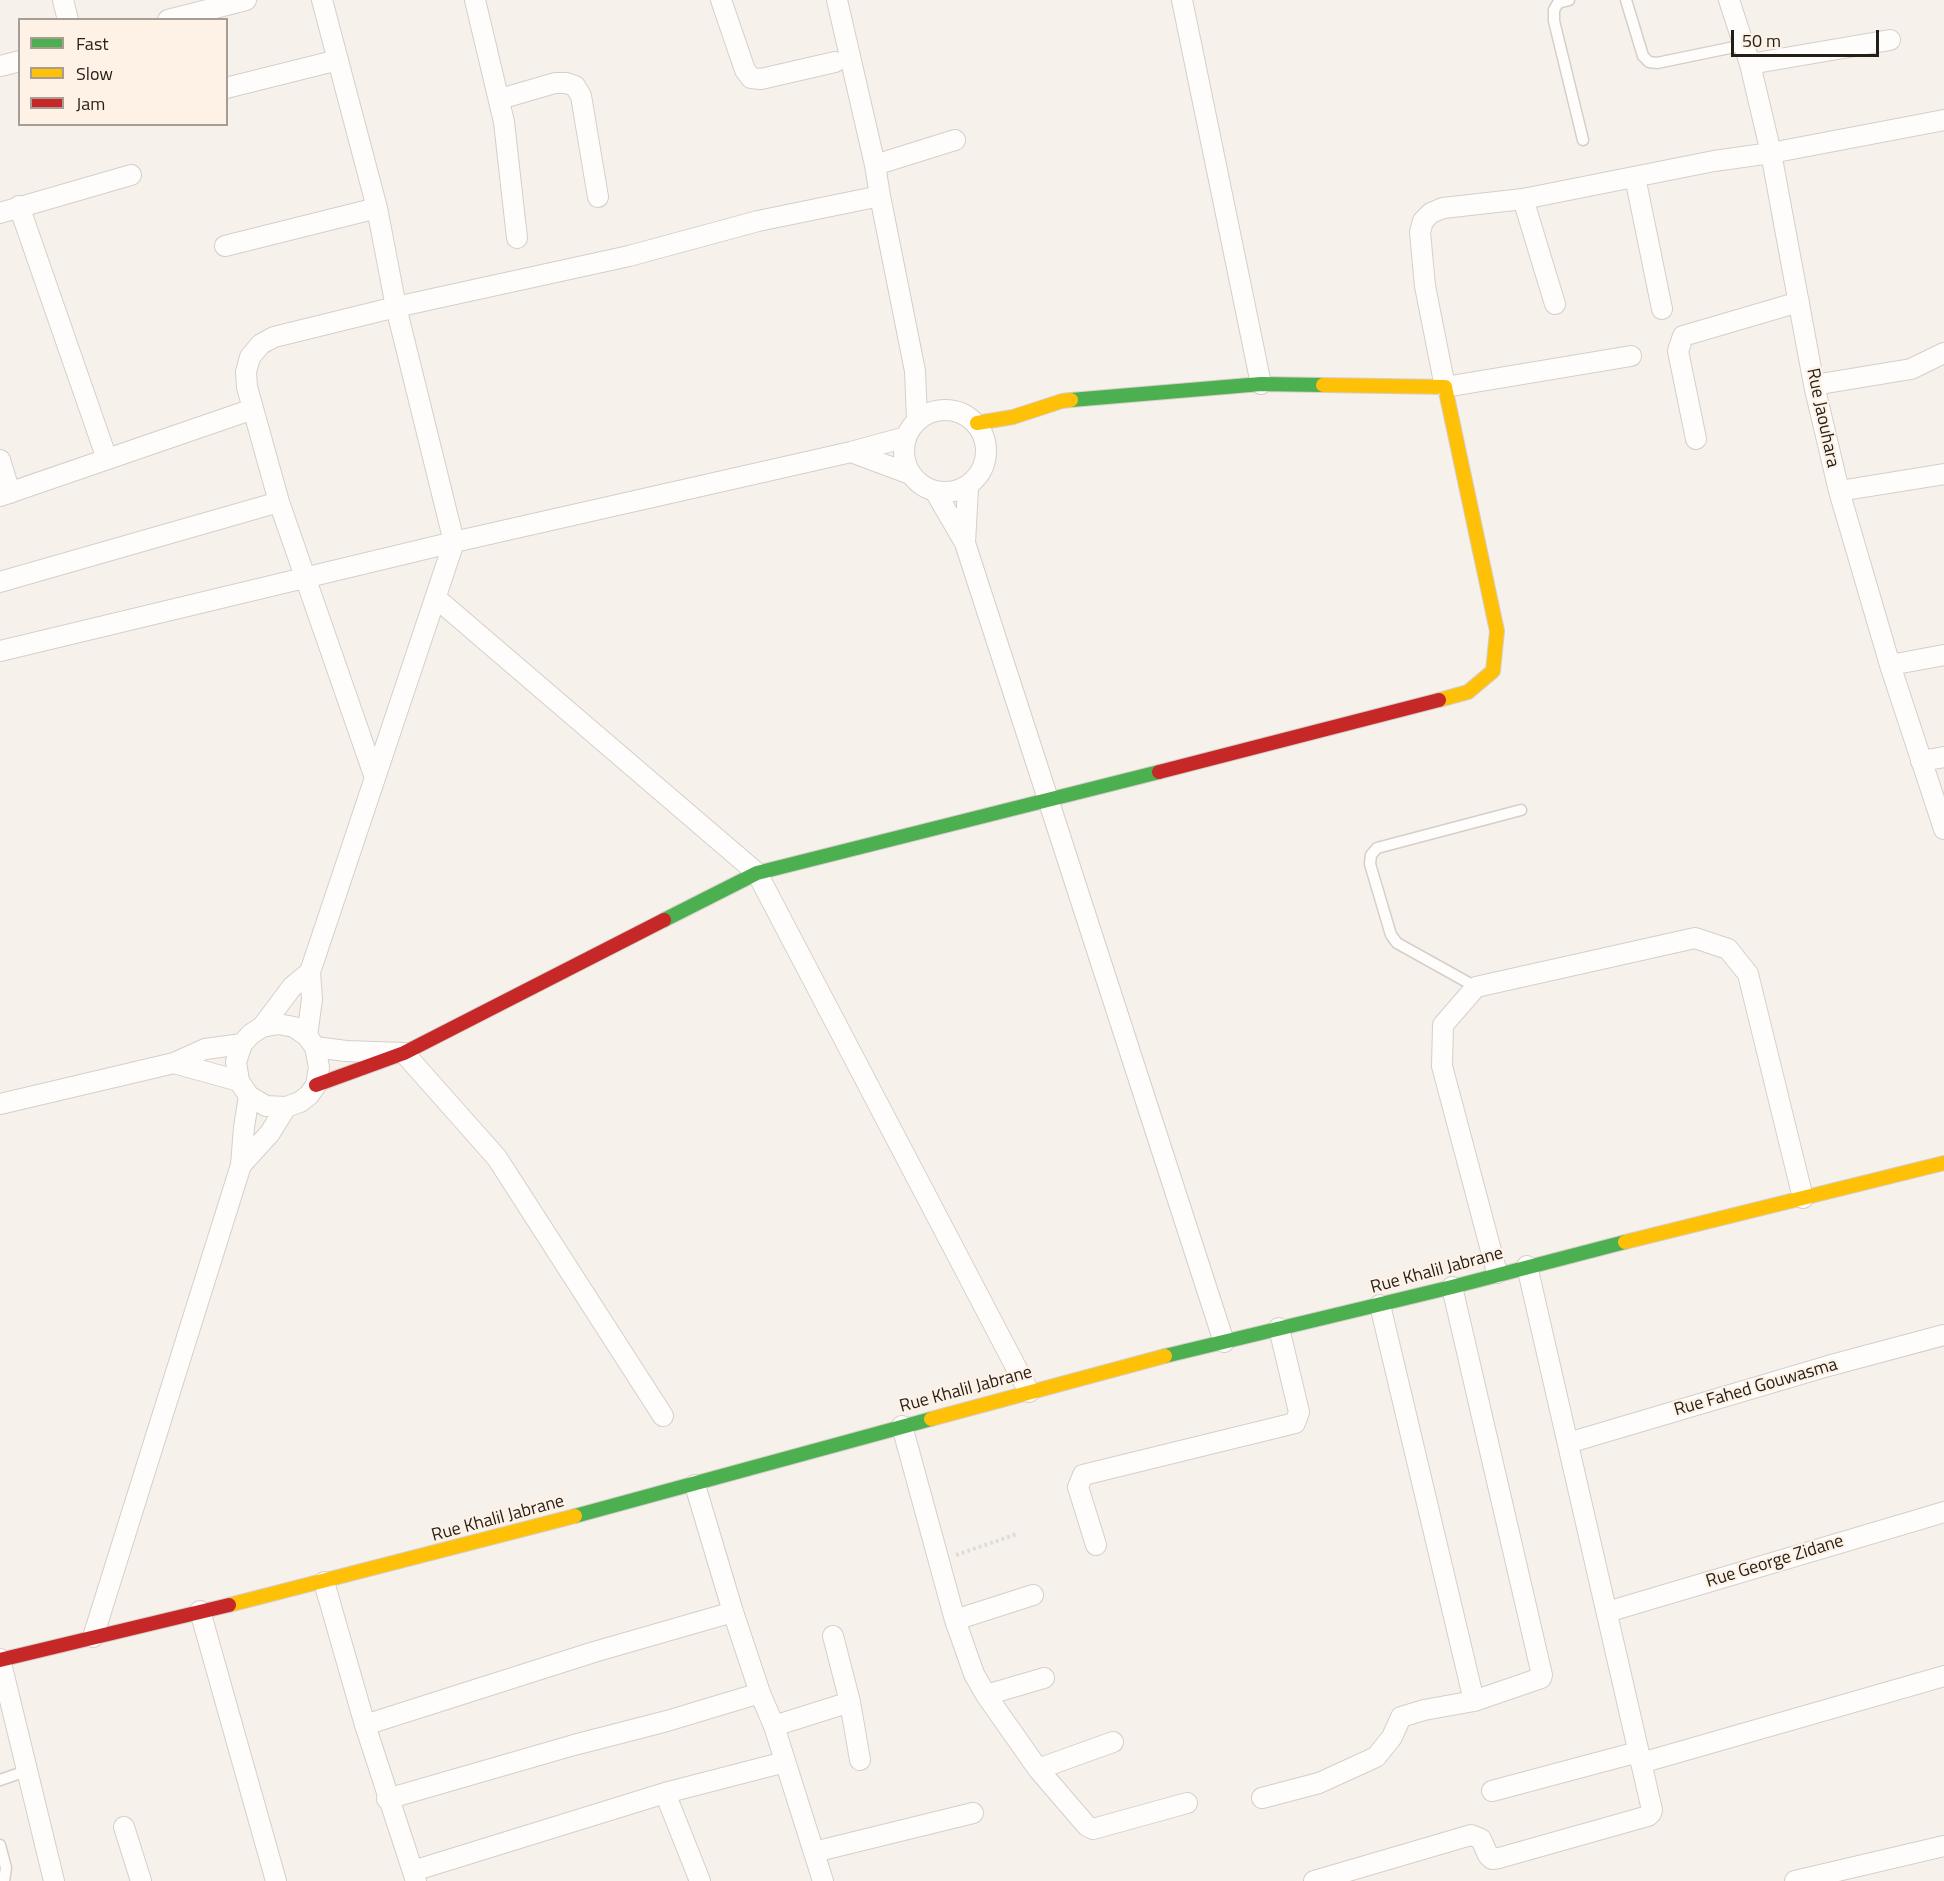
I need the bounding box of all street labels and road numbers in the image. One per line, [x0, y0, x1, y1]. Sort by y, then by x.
street label: Rue Jaouhara [1801, 366, 1843, 470]
street label: Rue Khalil Jabrane [1368, 1243, 1506, 1299]
street label: Rue Fahed Gouwasma [1672, 1354, 1840, 1422]
street label: Rue Khalil Jabrane [897, 1362, 1035, 1418]
street label: Rue Khalil Jabrane [429, 1491, 567, 1547]
street label: Rue George Zidane [1704, 1531, 1846, 1593]

